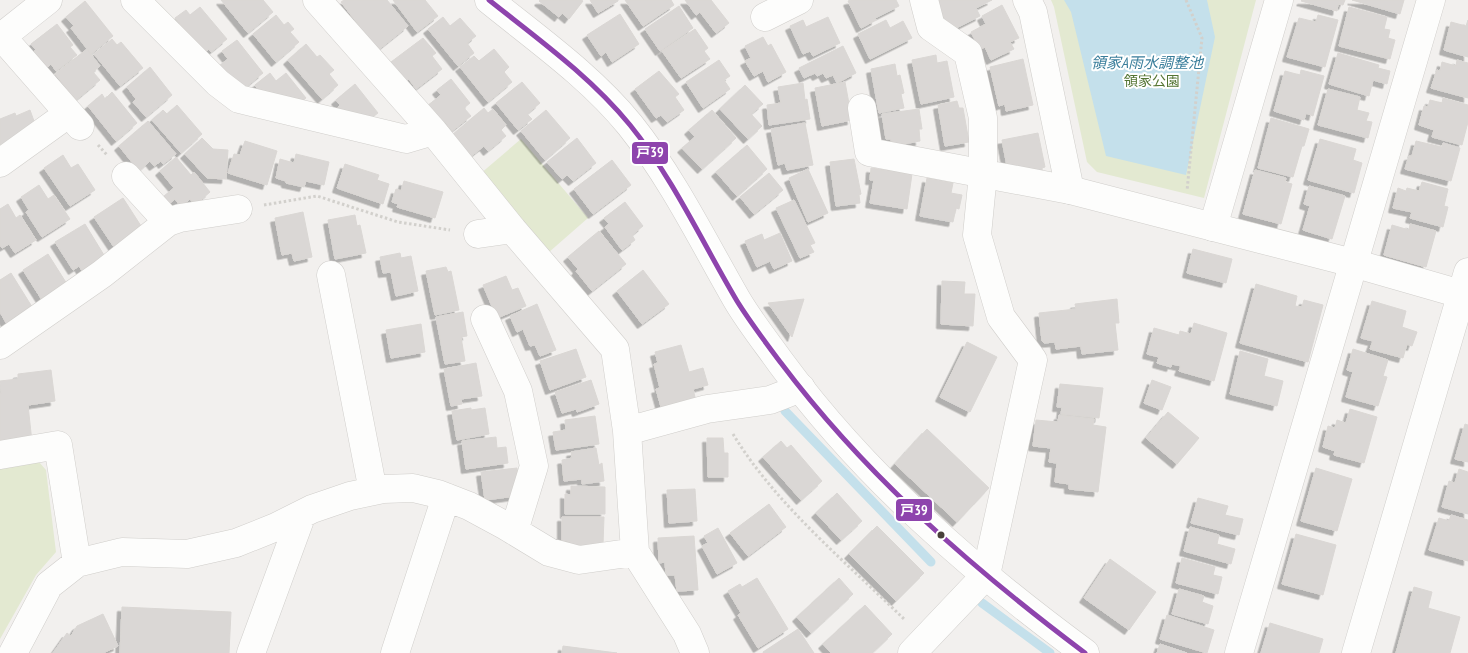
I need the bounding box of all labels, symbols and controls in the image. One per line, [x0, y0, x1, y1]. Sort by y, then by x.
water label: 領家A雨水調整池 [1091, 53, 1205, 72]
park label: 領家公園 [1124, 72, 1180, 90]
line badge: 戸39 [631, 141, 669, 165]
text: 戸39 [636, 143, 664, 161]
line badge: 戸39 [895, 498, 933, 522]
text: 戸39 [900, 501, 928, 519]
unlabelled marker [936, 530, 946, 540]

